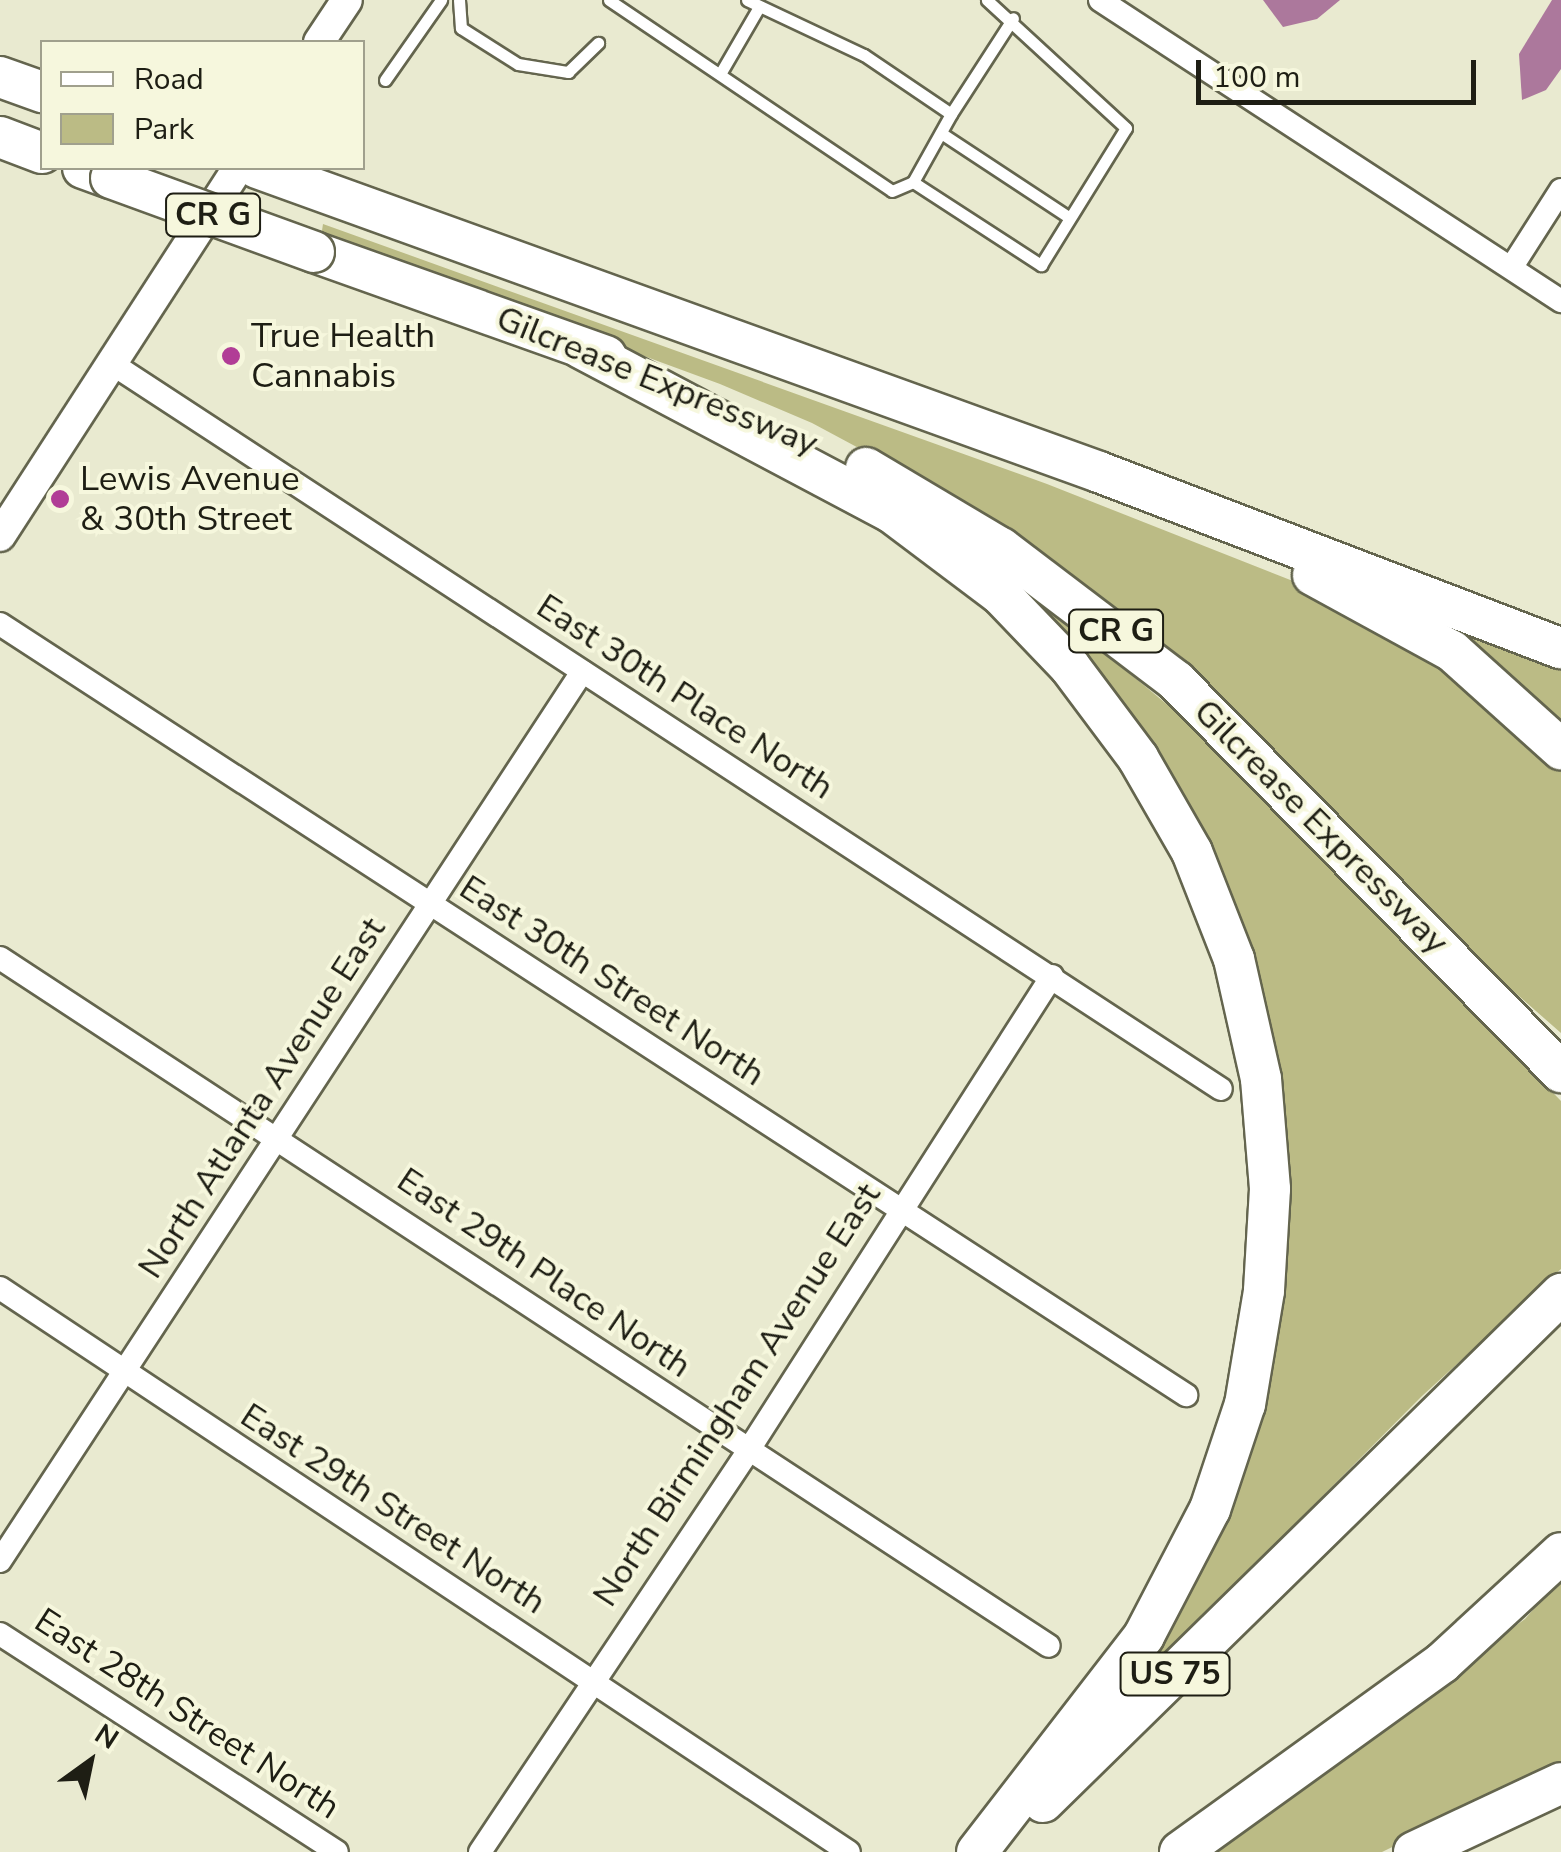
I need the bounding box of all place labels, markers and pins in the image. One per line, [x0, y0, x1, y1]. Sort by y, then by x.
place label: True Health Cannabis [251, 315, 435, 397]
marker: True Health Cannabis [220, 345, 242, 367]
place label: Lewis Avenue & 30th Street [80, 458, 300, 540]
marker: Lewis Avenue & 30th Street [49, 488, 71, 510]

